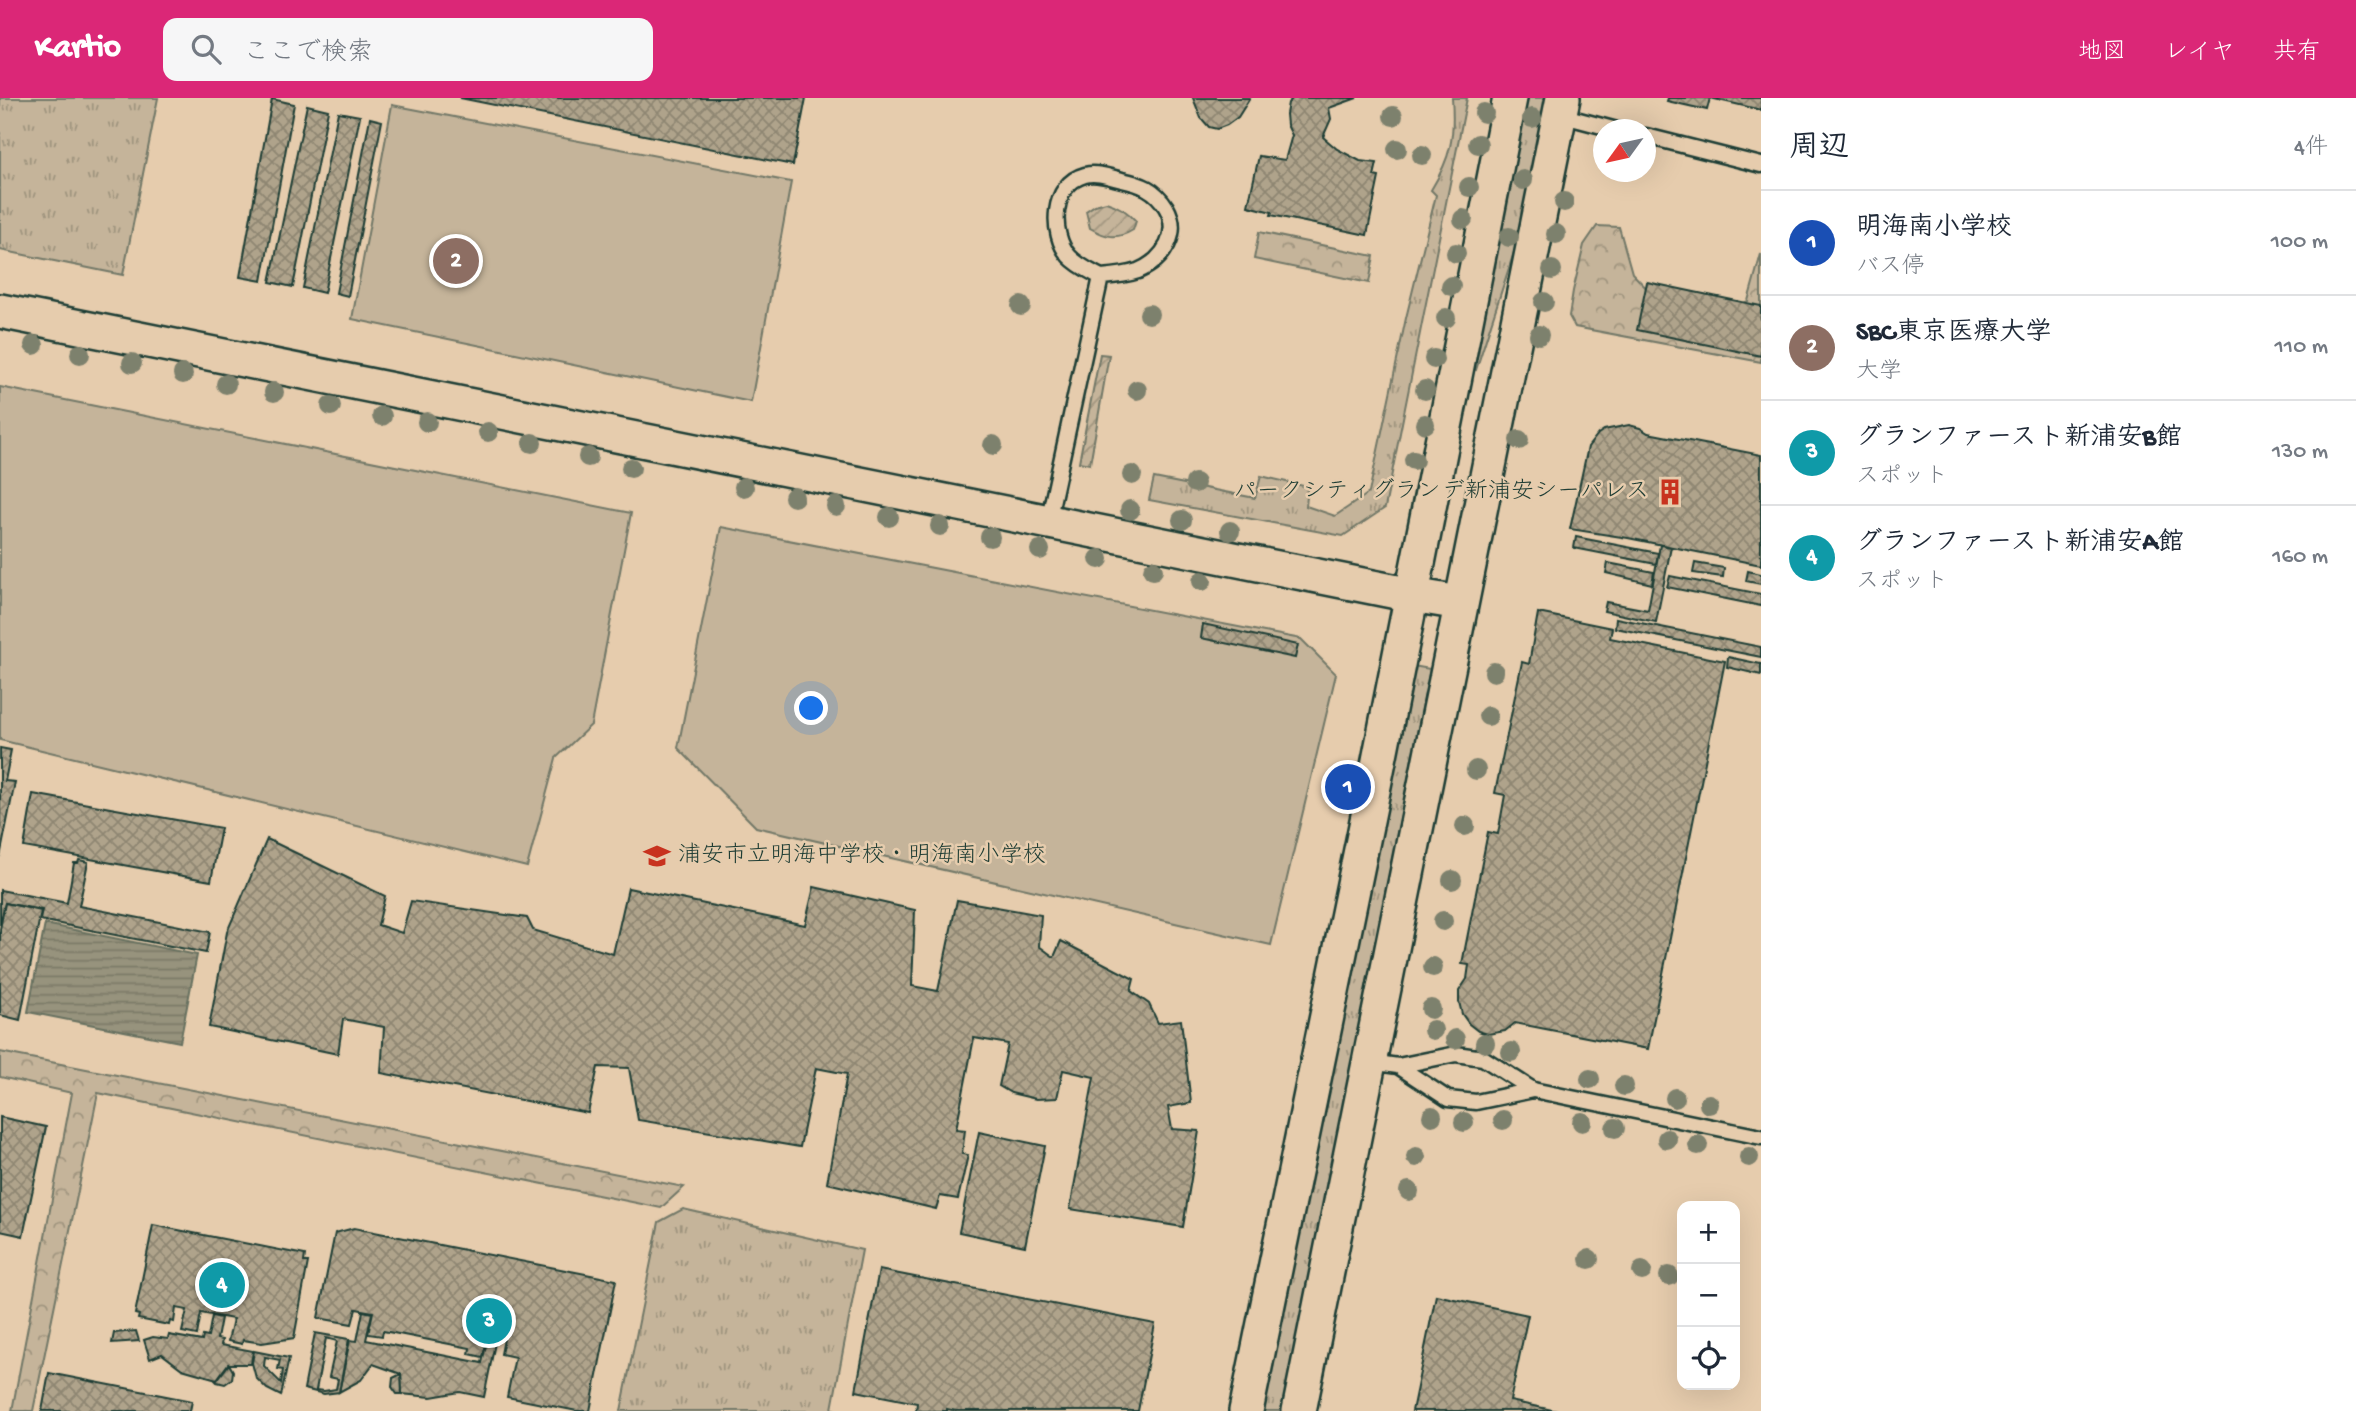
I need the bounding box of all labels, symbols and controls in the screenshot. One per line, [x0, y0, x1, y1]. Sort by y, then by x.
search box [163, 18, 653, 81]
text: Kartio [35, 30, 121, 68]
icon: search [187, 30, 225, 68]
text: ここで検索 [243, 39, 373, 70]
text: 地図 [2078, 39, 2126, 68]
text: レイヤ [2164, 39, 2235, 68]
text: 共有 [2273, 39, 2321, 68]
north arrow [1593, 119, 1656, 182]
text: 周辺 [1789, 132, 1849, 167]
text: 4件 [2294, 135, 2328, 162]
text: 明海南小学校 [1856, 214, 2012, 245]
text: 1 [1807, 229, 1817, 256]
text: 100 m [2271, 229, 2328, 256]
pin: 2 [433, 235, 479, 287]
text: バス停 [1856, 254, 1925, 281]
text: SBC東京医療大学 [1856, 319, 2051, 350]
text: 2 [1806, 334, 1818, 361]
text: 110 m [2275, 334, 2328, 361]
text: 大学 [1856, 359, 1902, 386]
text: グランファースト新浦安B館 [1856, 424, 2182, 455]
text: 3 [1806, 439, 1818, 466]
text: 130 m [2272, 439, 2328, 466]
text: スポット [1856, 464, 1948, 491]
building icon: パークシティグランデ新浦安シーパレス [1655, 477, 1685, 507]
place label: パークシティグランデ新浦安シーパレス [1234, 478, 1649, 506]
text: グランファースト新浦安A館 [1856, 529, 2184, 560]
text: 4 [1807, 544, 1817, 571]
text: 160 m [2272, 544, 2328, 571]
text: スポット [1856, 569, 1948, 596]
your location [794, 691, 828, 725]
pin: 1 [1325, 761, 1371, 813]
school or university icon: 浦安市立明海中学校・明海南小学校 [642, 841, 672, 871]
place label: 浦安市立明海中学校・明海南小学校 [678, 842, 1046, 870]
map controls [1677, 1201, 1740, 1390]
button: + [1677, 1201, 1740, 1264]
pin: 4 [199, 1259, 245, 1311]
button: − [1677, 1264, 1740, 1327]
pin: 3 [466, 1295, 512, 1347]
button: locate [1677, 1327, 1740, 1390]

